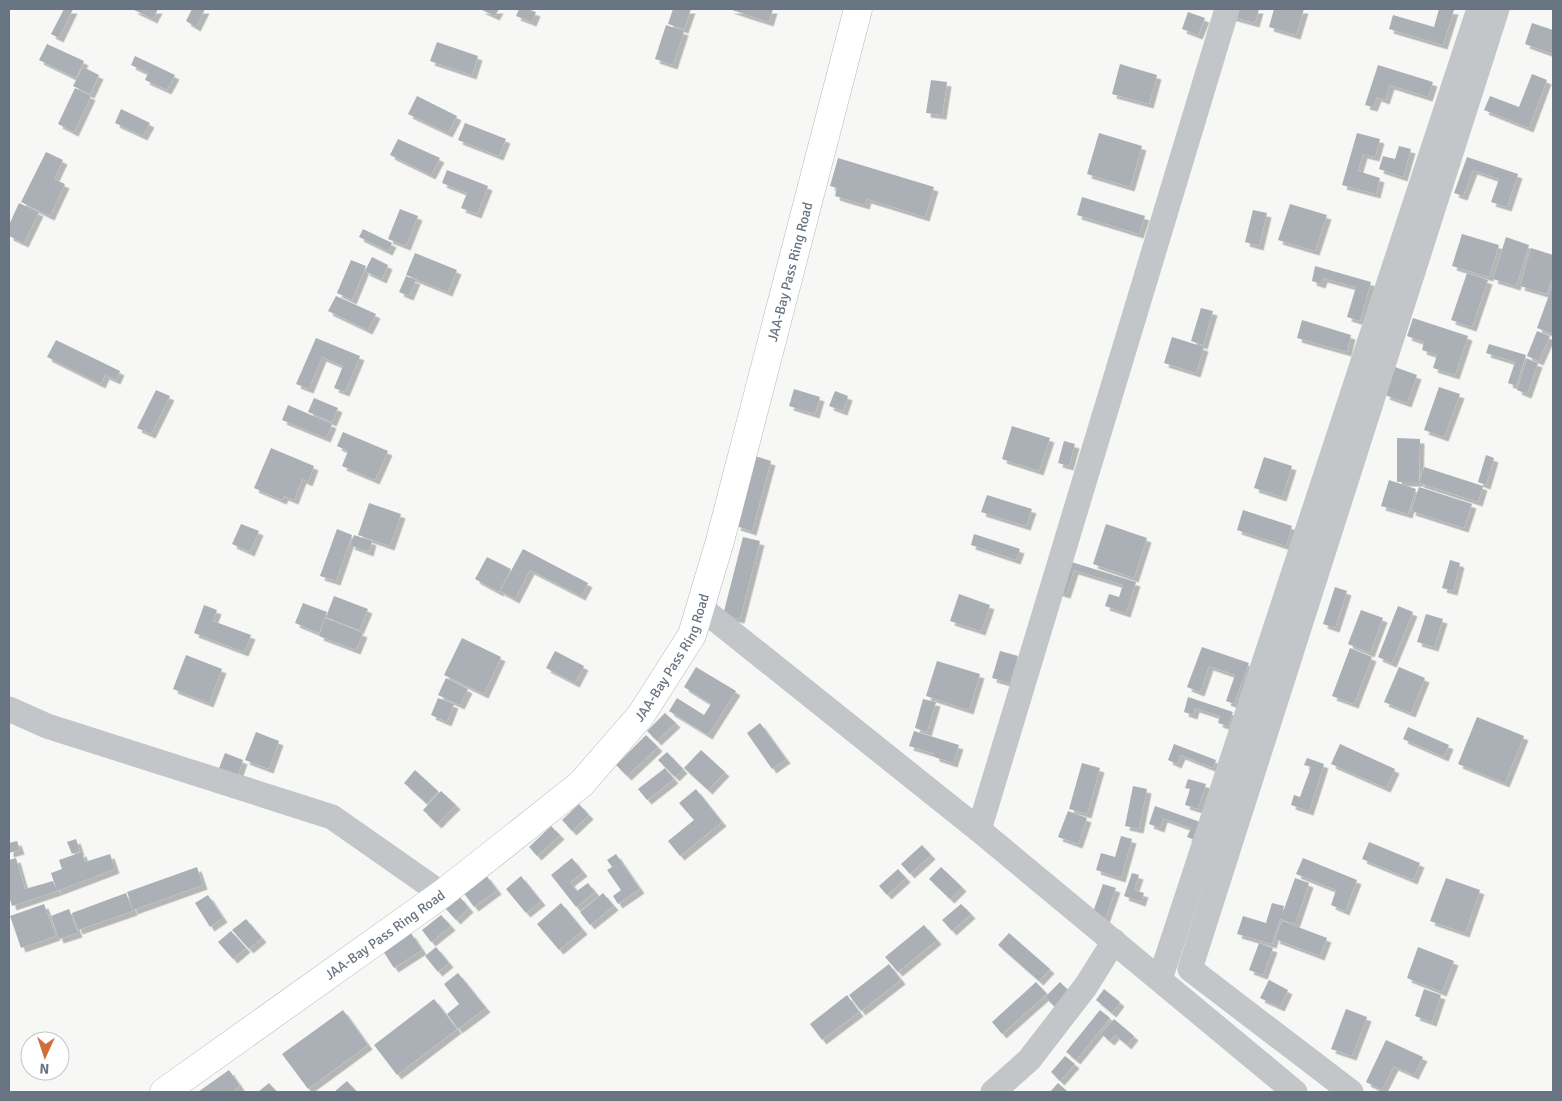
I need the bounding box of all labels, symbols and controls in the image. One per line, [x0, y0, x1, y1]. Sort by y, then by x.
street label: JAA-Bay Pass Ring Road [764, 200, 816, 343]
street label: JAA-Bay Pass Ring Road [631, 591, 712, 725]
street label: JAA-Bay Pass Ring Road [321, 886, 448, 983]
north arrow [20, 1031, 70, 1081]
text: N [39, 1060, 50, 1077]

